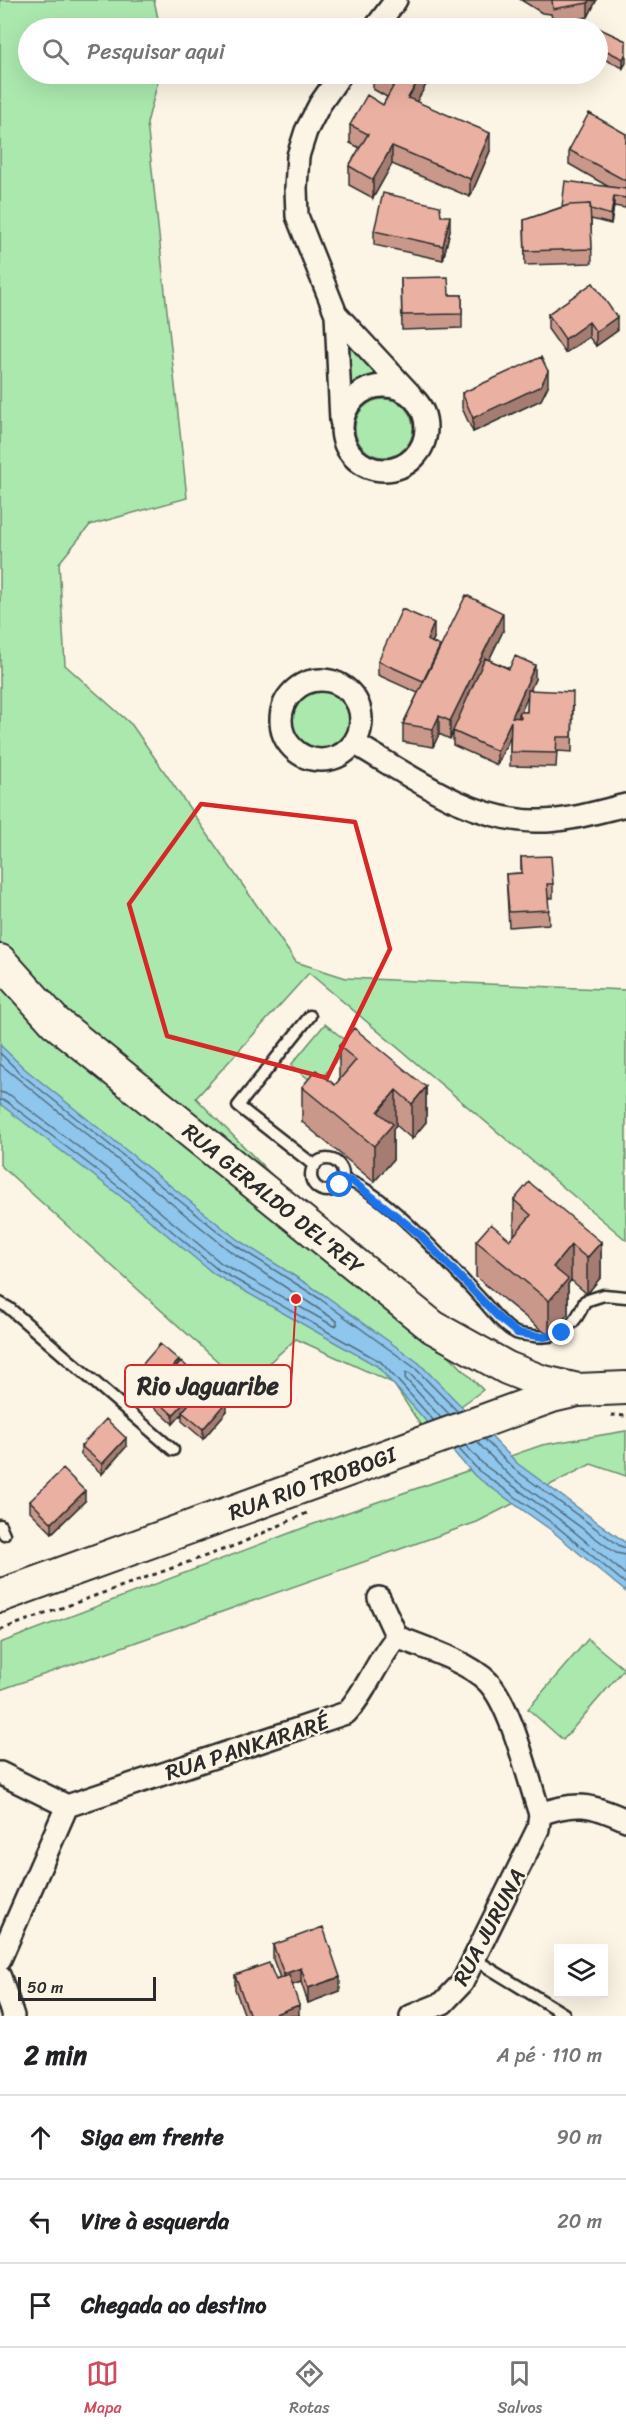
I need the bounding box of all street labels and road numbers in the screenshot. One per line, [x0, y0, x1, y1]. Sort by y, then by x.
street label: RUA GERALDO DEL'REY [174, 1112, 374, 1285]
street label: RUA RIO TROBOGI [223, 1434, 403, 1531]
street label: RUA PANKARARÉ [160, 1702, 336, 1792]
street label: RUA JURUNA [442, 1861, 536, 1993]

